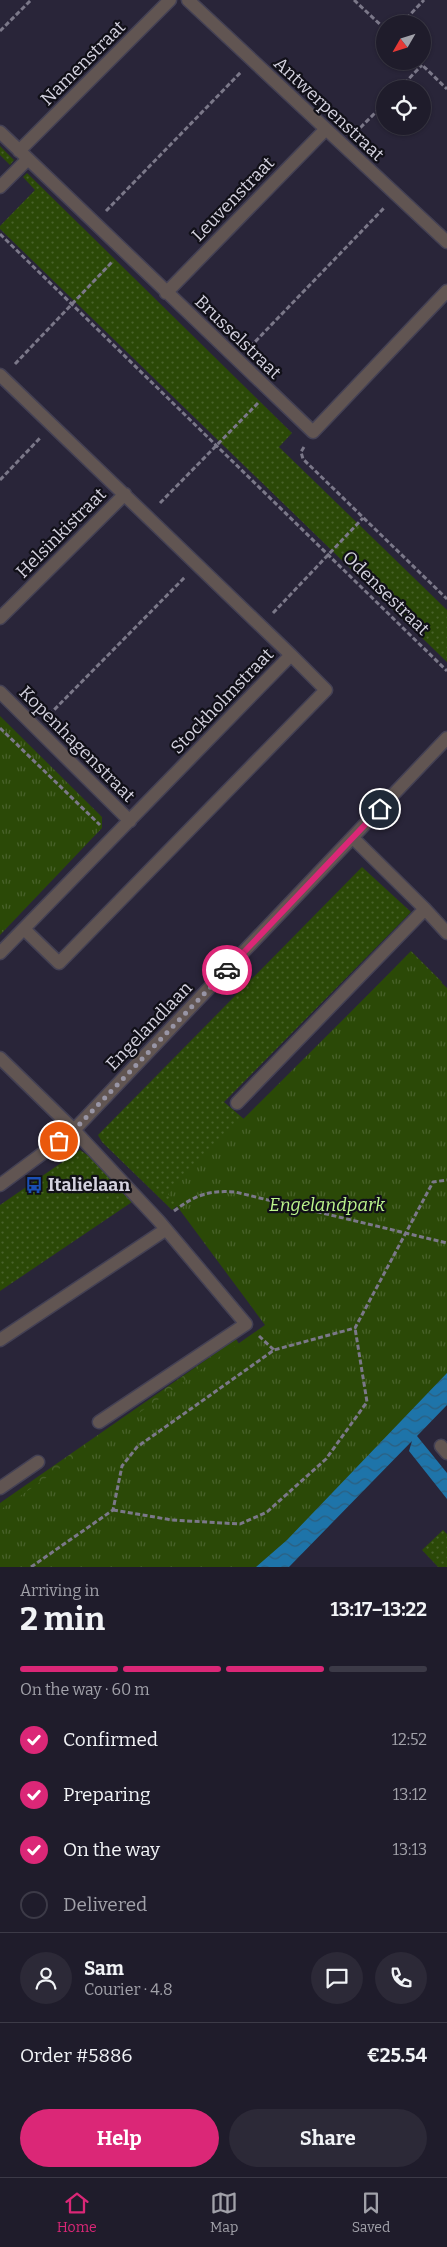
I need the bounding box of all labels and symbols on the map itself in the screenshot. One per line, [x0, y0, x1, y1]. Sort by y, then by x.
north arrow [376, 15, 431, 70]
street label: Namenstraat [36, 16, 130, 110]
street label: Antwerpenstraat [269, 52, 389, 166]
street label: Leuvenstraat [187, 152, 279, 246]
street label: Brusselstraat [190, 290, 286, 384]
street label: Helsinkistraat [11, 483, 111, 583]
street label: Odensestraat [338, 546, 434, 640]
street label: Stockholmstraat [166, 643, 278, 759]
street label: Kopenhagenstraat [14, 681, 140, 807]
pin [359, 788, 401, 830]
courier [202, 945, 252, 995]
street label: Engelandlaan [101, 977, 197, 1075]
pin [38, 1120, 80, 1162]
place label: Italielaan [48, 1174, 130, 1196]
bus stop icon: Italielaan [24, 1175, 44, 1195]
park label: Engelandpark [269, 1194, 385, 1216]

